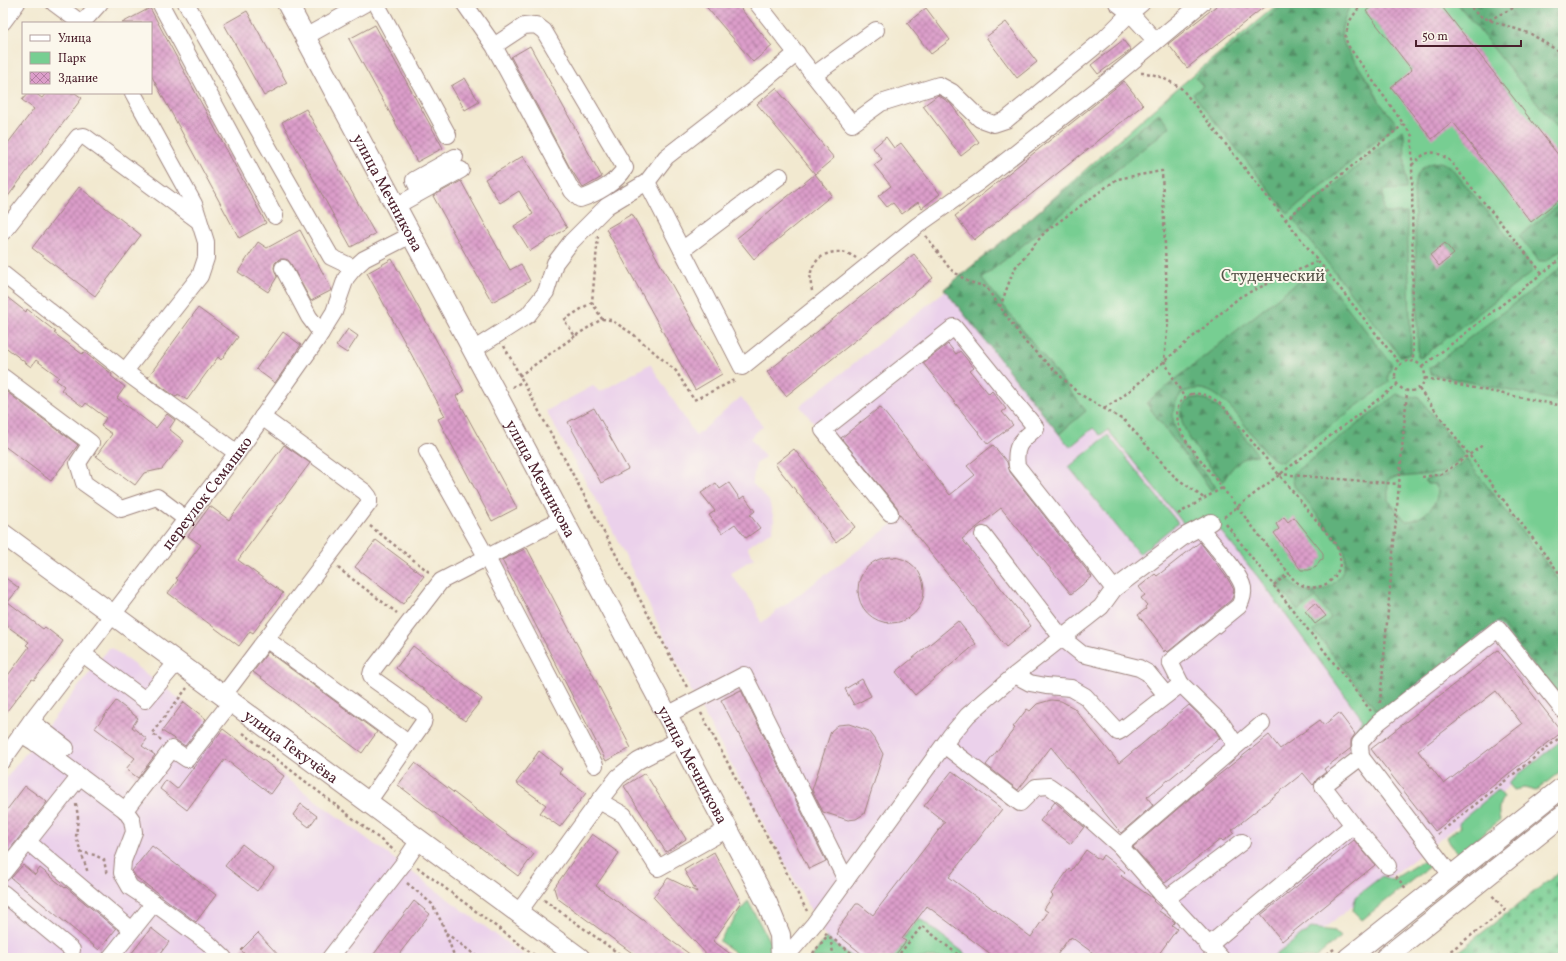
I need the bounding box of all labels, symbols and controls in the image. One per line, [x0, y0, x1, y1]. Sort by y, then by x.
legend [22, 22, 152, 94]
scale bar [1416, 22, 1521, 48]
text: 50 m [1422, 29, 1448, 45]
text: Улица [58, 31, 91, 47]
text: Парк [58, 51, 86, 67]
text: Здание [58, 71, 98, 87]
street label: улица Мечникова [346, 131, 427, 256]
park label: Студенческий [1221, 266, 1325, 288]
street label: улица Мечникова [499, 416, 580, 542]
street label: переулок Семашко [157, 432, 258, 555]
street label: улица Мечникова [651, 702, 732, 828]
street label: улица Текучёва [238, 705, 342, 790]

